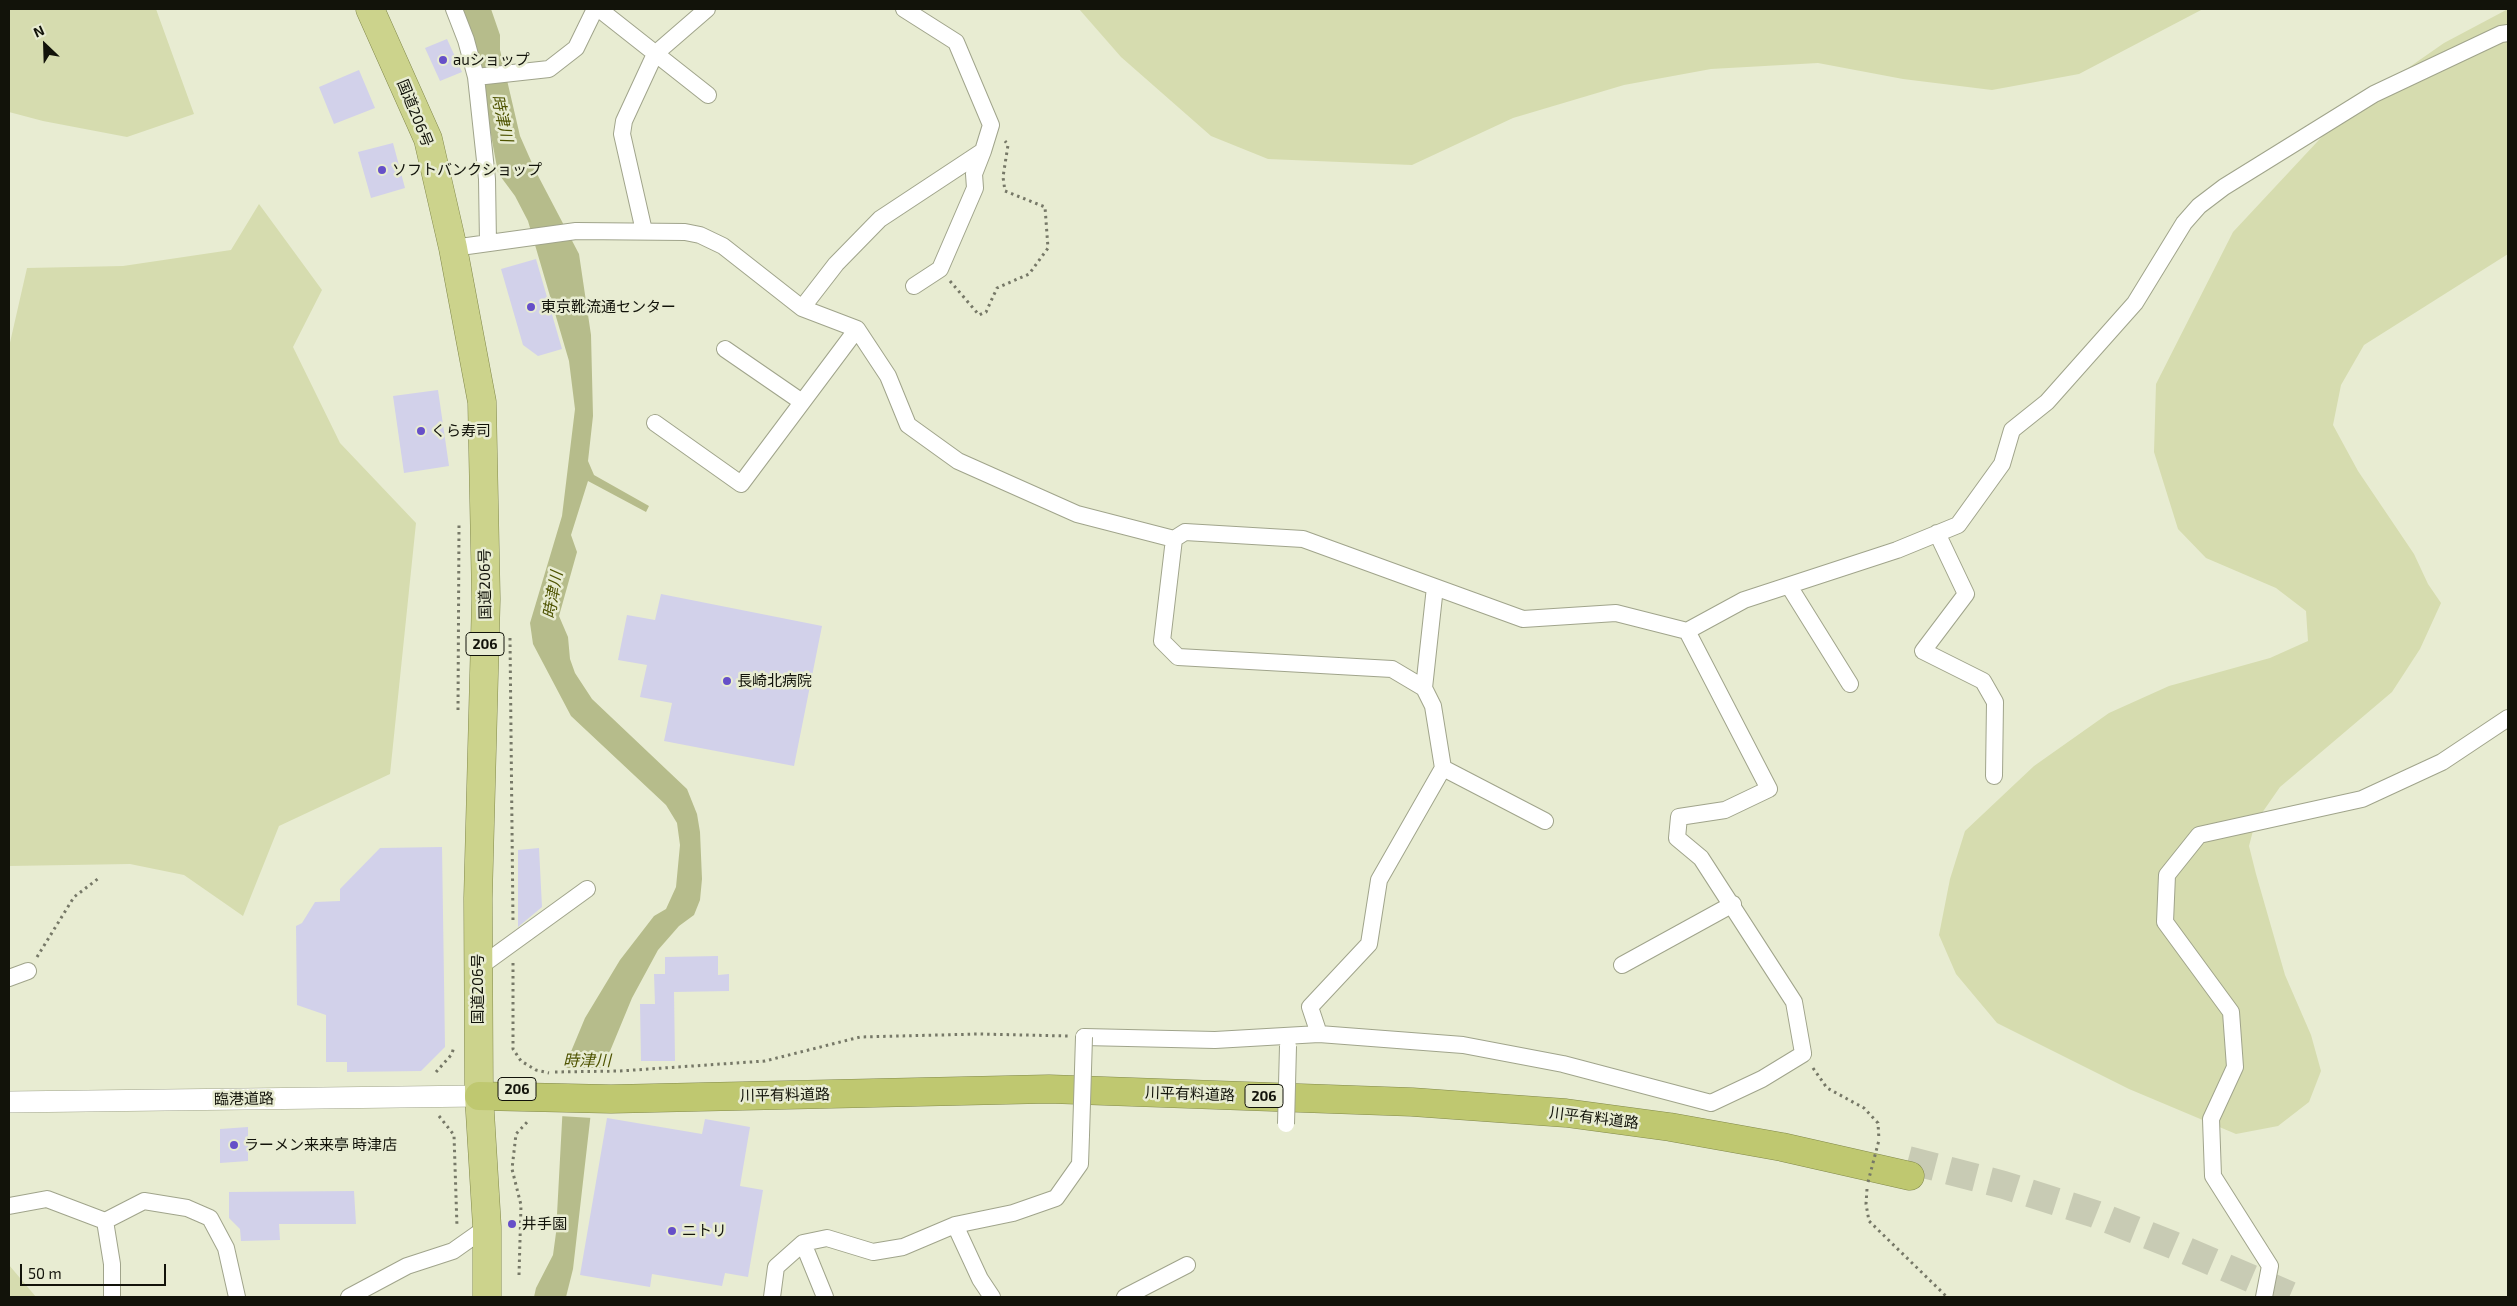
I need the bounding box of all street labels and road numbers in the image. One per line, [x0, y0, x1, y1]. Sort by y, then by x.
street label: 国道206号 [393, 77, 437, 149]
street label: 国道206号 [475, 548, 495, 620]
road number: 206 [466, 633, 504, 656]
street label: 国道206号 [469, 953, 487, 1025]
road number: 206 [498, 1078, 536, 1100]
street label: 川平有料道路 [1145, 1083, 1235, 1105]
road number: 206 [1245, 1084, 1283, 1108]
street label: 川平有料道路 [740, 1085, 830, 1105]
street label: 臨港道路 [214, 1089, 274, 1109]
street label: 川平有料道路 [1548, 1104, 1640, 1132]

